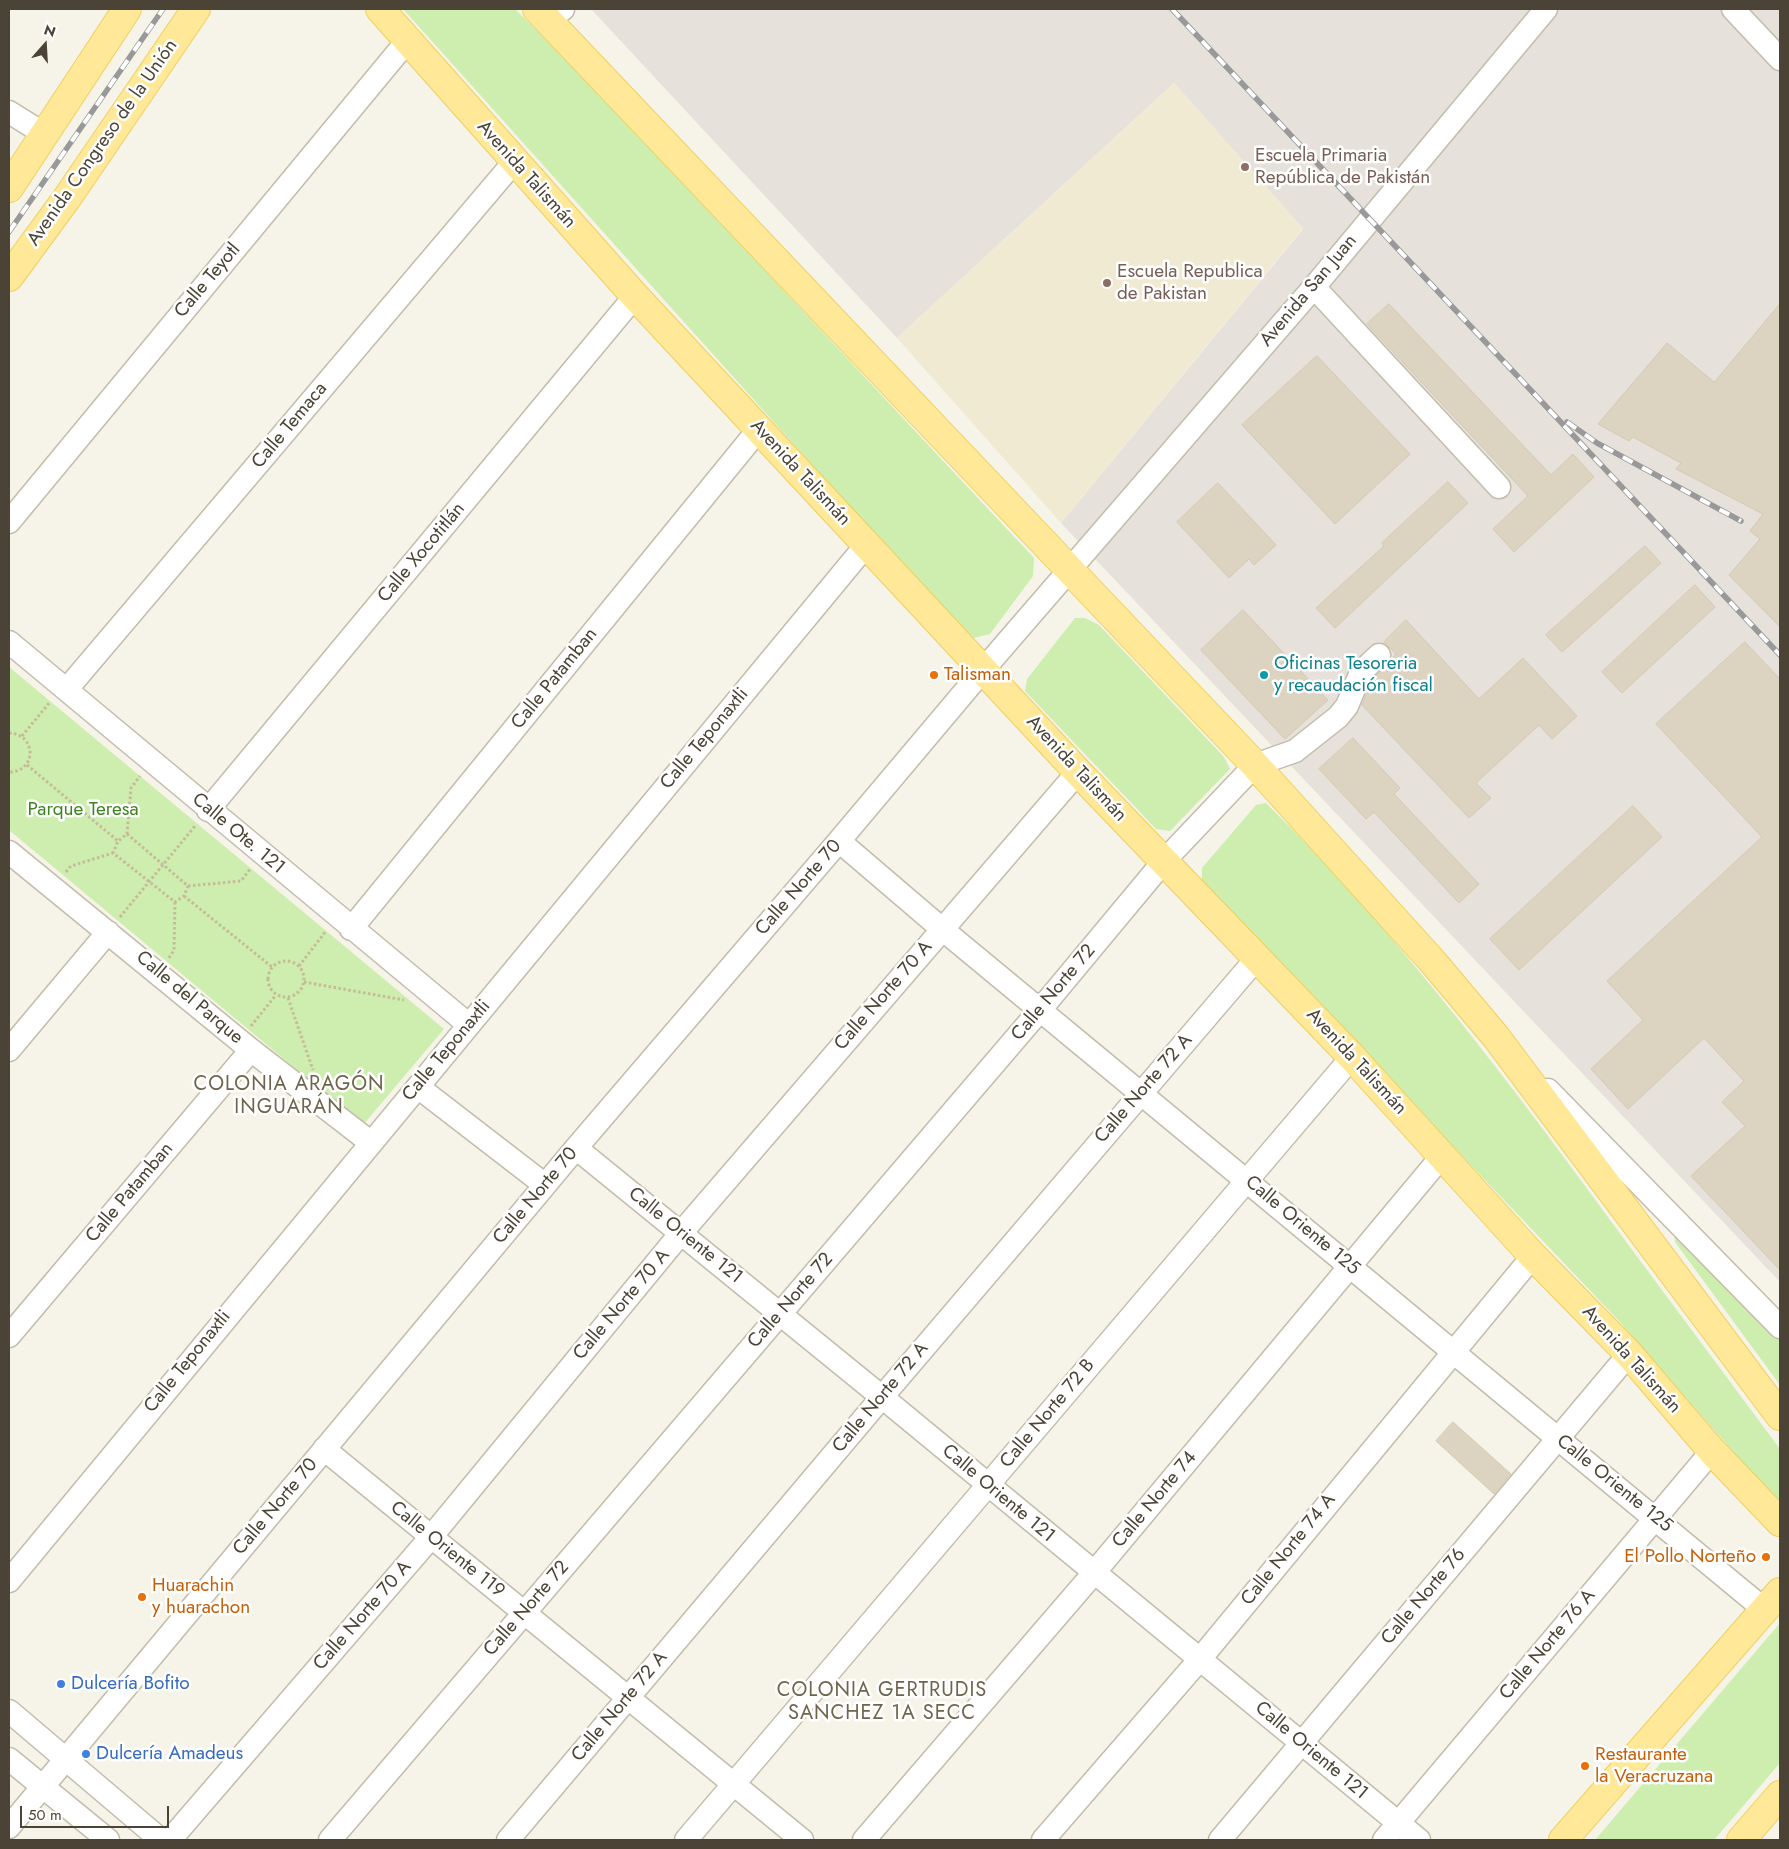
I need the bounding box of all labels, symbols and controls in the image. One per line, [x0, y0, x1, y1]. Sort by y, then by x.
north arrow [20, 20, 70, 70]
text: N [41, 20, 58, 42]
street label: Avenida Congreso de la Unión [23, 35, 183, 251]
street label: Avenida Talismán [472, 116, 580, 234]
place label: Escuela Primaria República de Pakistán [1255, 145, 1430, 189]
marker: Escuela Primaria República de Pakistán [1239, 161, 1251, 173]
street label: Avenida San Juan [1256, 230, 1362, 352]
street label: Calle Teyotl [170, 239, 246, 323]
place label: Escuela Republica de Pakistan [1117, 261, 1263, 305]
marker: Escuela Republica de Pakistan [1101, 277, 1113, 289]
street label: Calle Temaca [247, 378, 333, 474]
street label: Avenida Talismán [745, 415, 855, 531]
street label: Calle Xocotitlán [373, 498, 471, 608]
street label: Calle Patamban [507, 624, 603, 734]
place label: Oficinas Tesoreria y recaudación fiscal [1274, 653, 1433, 697]
place label: Talisman [944, 664, 1011, 686]
marker: Talisman [928, 669, 940, 681]
marker: Oficinas Tesoreria y recaudación fiscal [1258, 669, 1270, 681]
street label: Calle Teponaxtli [656, 684, 754, 794]
street label: Avenida Talismán [1021, 711, 1131, 827]
street label: Calle Ote. 121 [187, 789, 289, 879]
park label: Parque Teresa [27, 799, 139, 821]
street label: Calle Norte 70 [751, 835, 847, 941]
street label: Calle Norte 70 A [830, 937, 938, 1055]
street label: Calle Norte 72 [1007, 940, 1101, 1046]
street label: Calle del Parque [131, 947, 247, 1049]
street label: Calle Teponaxtli [398, 996, 496, 1106]
street label: Avenida Talismán [1301, 1004, 1411, 1120]
street label: Calle Norte 72 A [1090, 1030, 1198, 1148]
district label: COLONIA ARAGÓN INGUARÁN [192, 1073, 386, 1120]
street label: Calle Patamban [81, 1138, 179, 1248]
street label: Calle Norte 70 [489, 1143, 583, 1249]
street label: Calle Oriente 125 [1240, 1171, 1364, 1281]
street label: Calle Oriente 121 [623, 1183, 747, 1289]
street label: Calle Norte 70 A [569, 1245, 675, 1365]
street label: Calle Norte 72 [743, 1249, 839, 1353]
street label: Avenida Talismán [1577, 1301, 1685, 1419]
street label: Calle Teponaxtli [140, 1306, 236, 1418]
street label: Calle Norte 72 A [828, 1338, 934, 1458]
street label: Calle Norte 72 B [996, 1355, 1100, 1473]
street label: Calle Oriente 125 [1551, 1430, 1677, 1538]
street label: Calle Oriente 121 [937, 1440, 1059, 1548]
street label: Calle Norte 74 [1108, 1447, 1202, 1553]
street label: Calle Norte 70 [229, 1454, 323, 1560]
street label: Calle Norte 74 A [1237, 1489, 1341, 1611]
street label: Calle Oriente 119 [385, 1497, 509, 1603]
street label: Calle Norte 76 [1377, 1544, 1471, 1650]
place label: El Pollo Norteño [1624, 1546, 1756, 1568]
marker: El Pollo Norteño [1760, 1551, 1772, 1563]
street label: Calle Norte 70 A [309, 1557, 417, 1675]
street label: Calle Norte 72 [479, 1557, 575, 1661]
place label: Huarachin y huarachon [152, 1575, 250, 1619]
street label: Calle Norte 76 A [1495, 1585, 1601, 1705]
marker: Huarachin y huarachon [136, 1591, 148, 1603]
street label: Calle Norte 72 A [567, 1647, 673, 1767]
place label: Dulcería Bofito [71, 1673, 190, 1695]
marker: Dulcería Bofito [55, 1678, 67, 1690]
district label: COLONIA GERTRUDIS SANCHEZ 1A SECC [775, 1679, 989, 1726]
street label: Calle Oriente 121 [1250, 1697, 1372, 1805]
place label: Dulcería Amadeus [96, 1743, 243, 1765]
place label: Restaurante la Veracruzana [1595, 1744, 1713, 1788]
marker: Dulcería Amadeus [80, 1748, 92, 1760]
marker: Restaurante la Veracruzana [1579, 1760, 1591, 1772]
scale bar [22, 1796, 171, 1828]
text: 50 m [28, 1804, 62, 1826]

